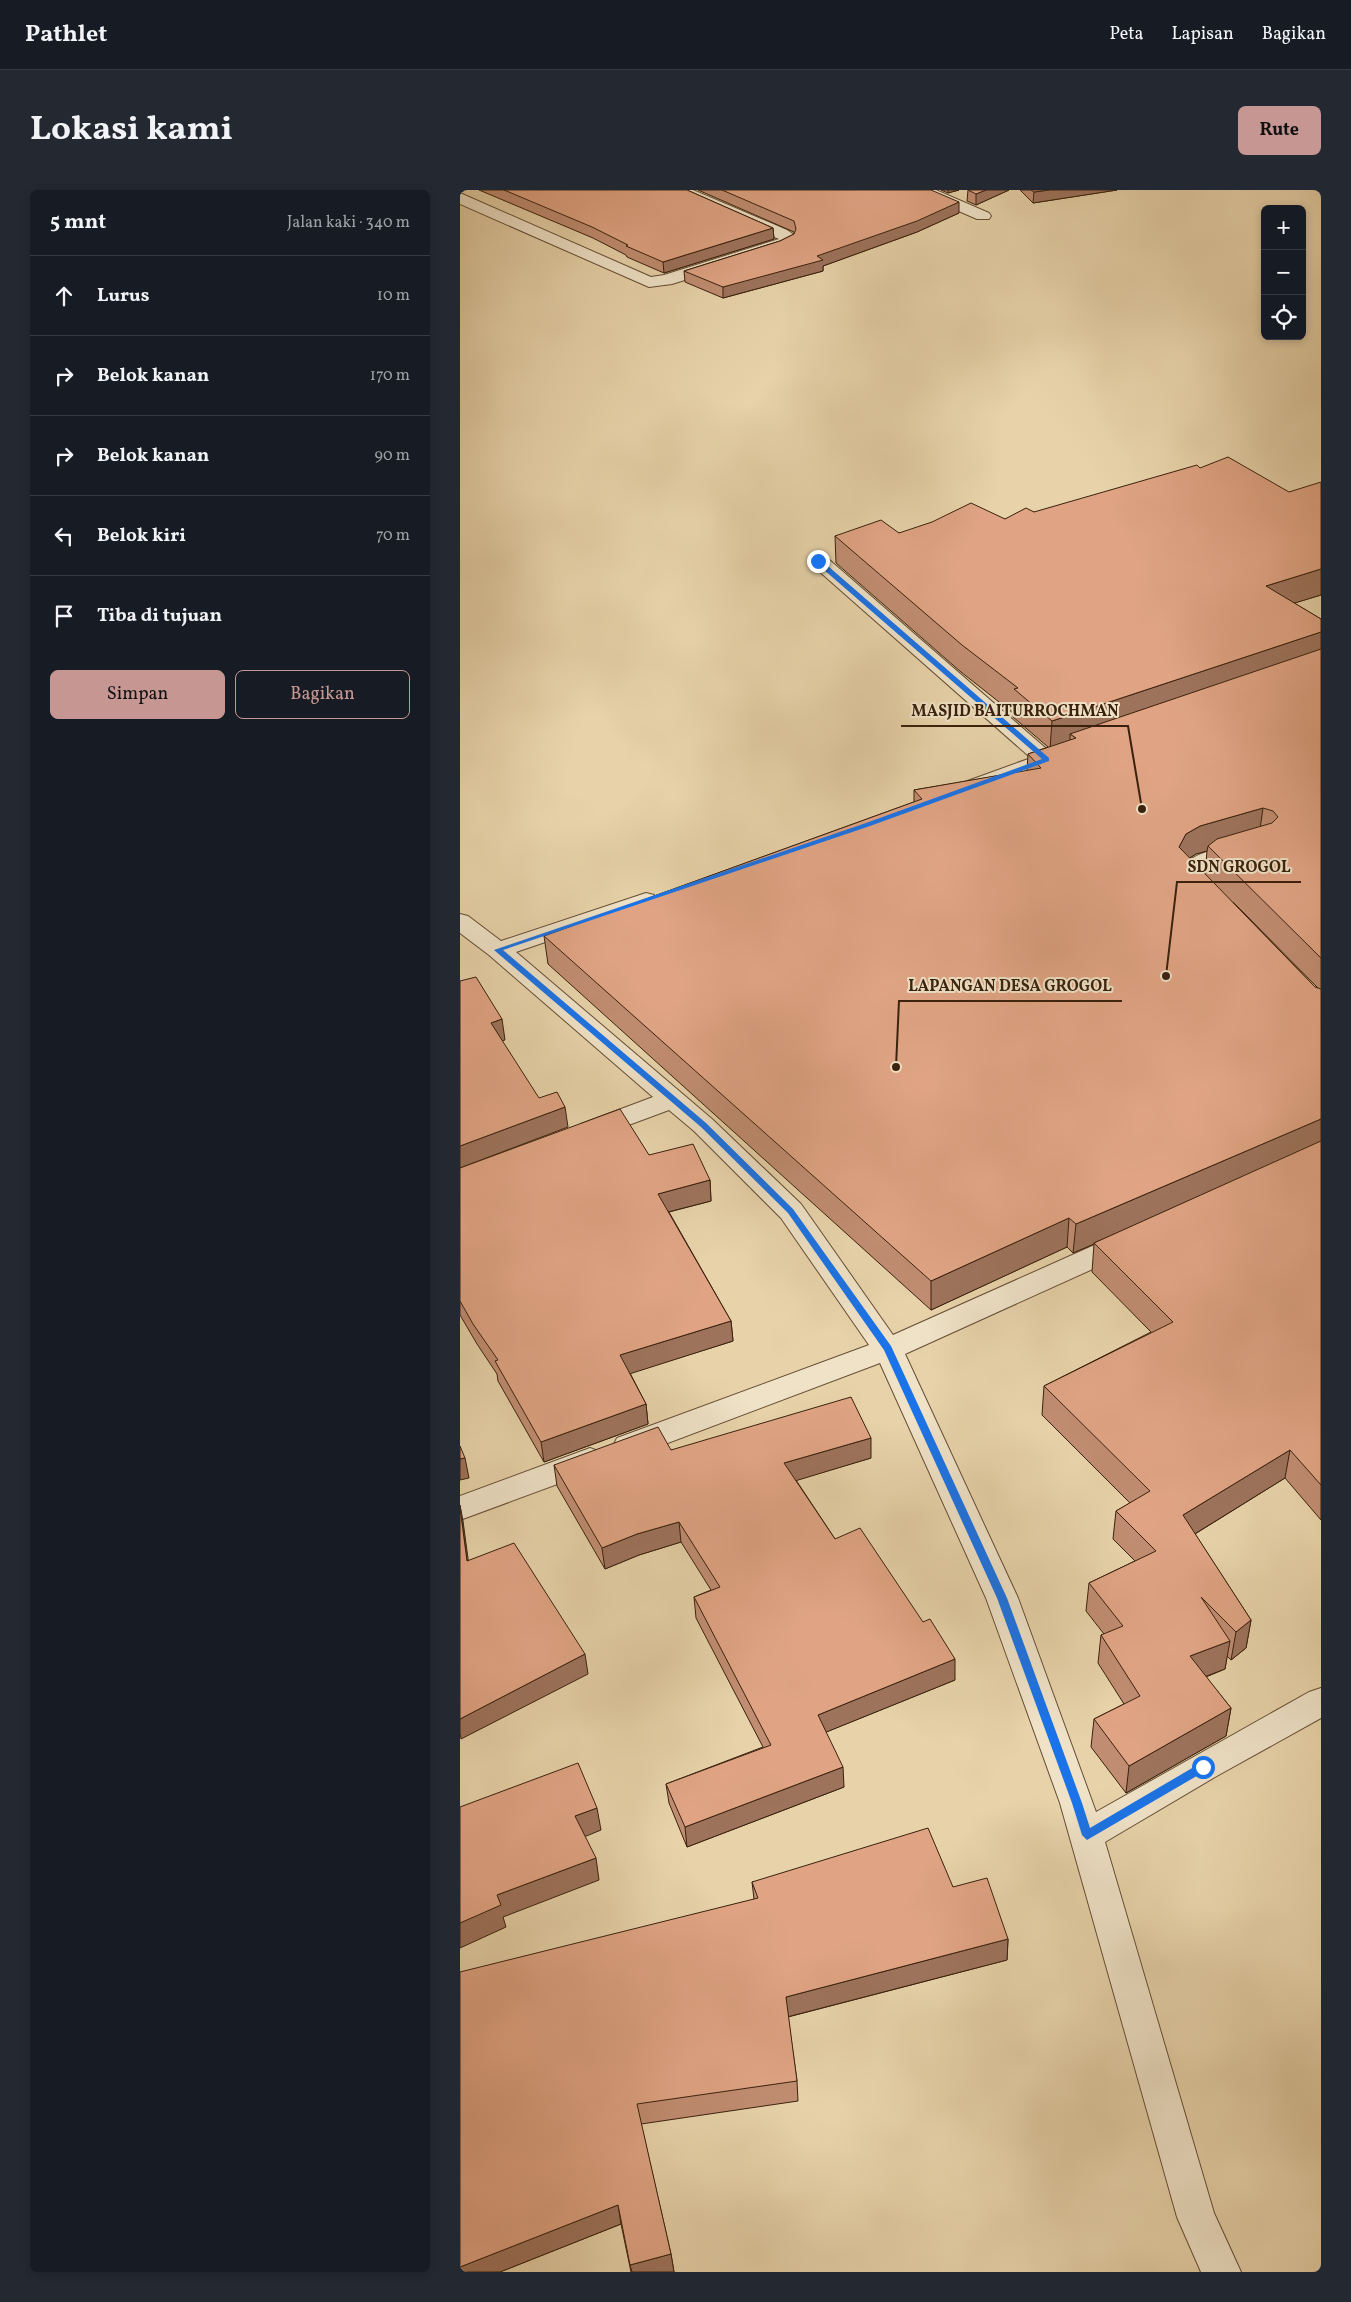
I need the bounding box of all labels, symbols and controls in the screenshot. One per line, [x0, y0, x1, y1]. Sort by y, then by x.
text: Pathlet [25, 18, 107, 52]
text: Peta [1110, 22, 1143, 47]
text: Lapisan [1171, 22, 1234, 47]
text: Bagikan [1262, 22, 1326, 47]
text: Lokasi kami [30, 106, 233, 154]
button: Rute [1238, 106, 1321, 155]
map controls [1261, 205, 1306, 340]
button: + [1261, 205, 1306, 250]
text: 5 mnt [50, 208, 106, 237]
text: Jalan kaki · 340 m [287, 212, 410, 234]
button: − [1261, 250, 1306, 295]
icon: ahead [50, 282, 78, 310]
text: Lurus [97, 283, 149, 309]
text: 10 m [377, 285, 410, 307]
button: locate [1261, 295, 1306, 340]
icon: right [50, 362, 78, 390]
text: Belok kanan [97, 363, 209, 389]
text: 170 m [370, 365, 410, 387]
icon: right [50, 442, 78, 470]
text: Belok kanan [97, 443, 209, 469]
text: 90 m [374, 445, 410, 467]
icon: left [50, 522, 78, 550]
text: Belok kiri [97, 523, 186, 549]
text: 70 m [376, 525, 410, 547]
route end [807, 550, 830, 573]
icon: arrive [50, 602, 78, 630]
text: Tiba di tujuan [97, 603, 222, 629]
button: Simpan [50, 670, 225, 719]
button: Bagikan [235, 670, 410, 719]
callout: MASJID BAITURROCHMAN [901, 695, 1128, 726]
text: MASJID BAITURROCHMAN [911, 701, 1119, 723]
callout: SDN GROGOL [1177, 851, 1301, 882]
text: SDN GROGOL [1187, 857, 1291, 879]
callout: LAPANGAN DESA GROGOL [899, 970, 1122, 1001]
text: LAPANGAN DESA GROGOL [908, 976, 1112, 998]
route start [1192, 1756, 1215, 1779]

